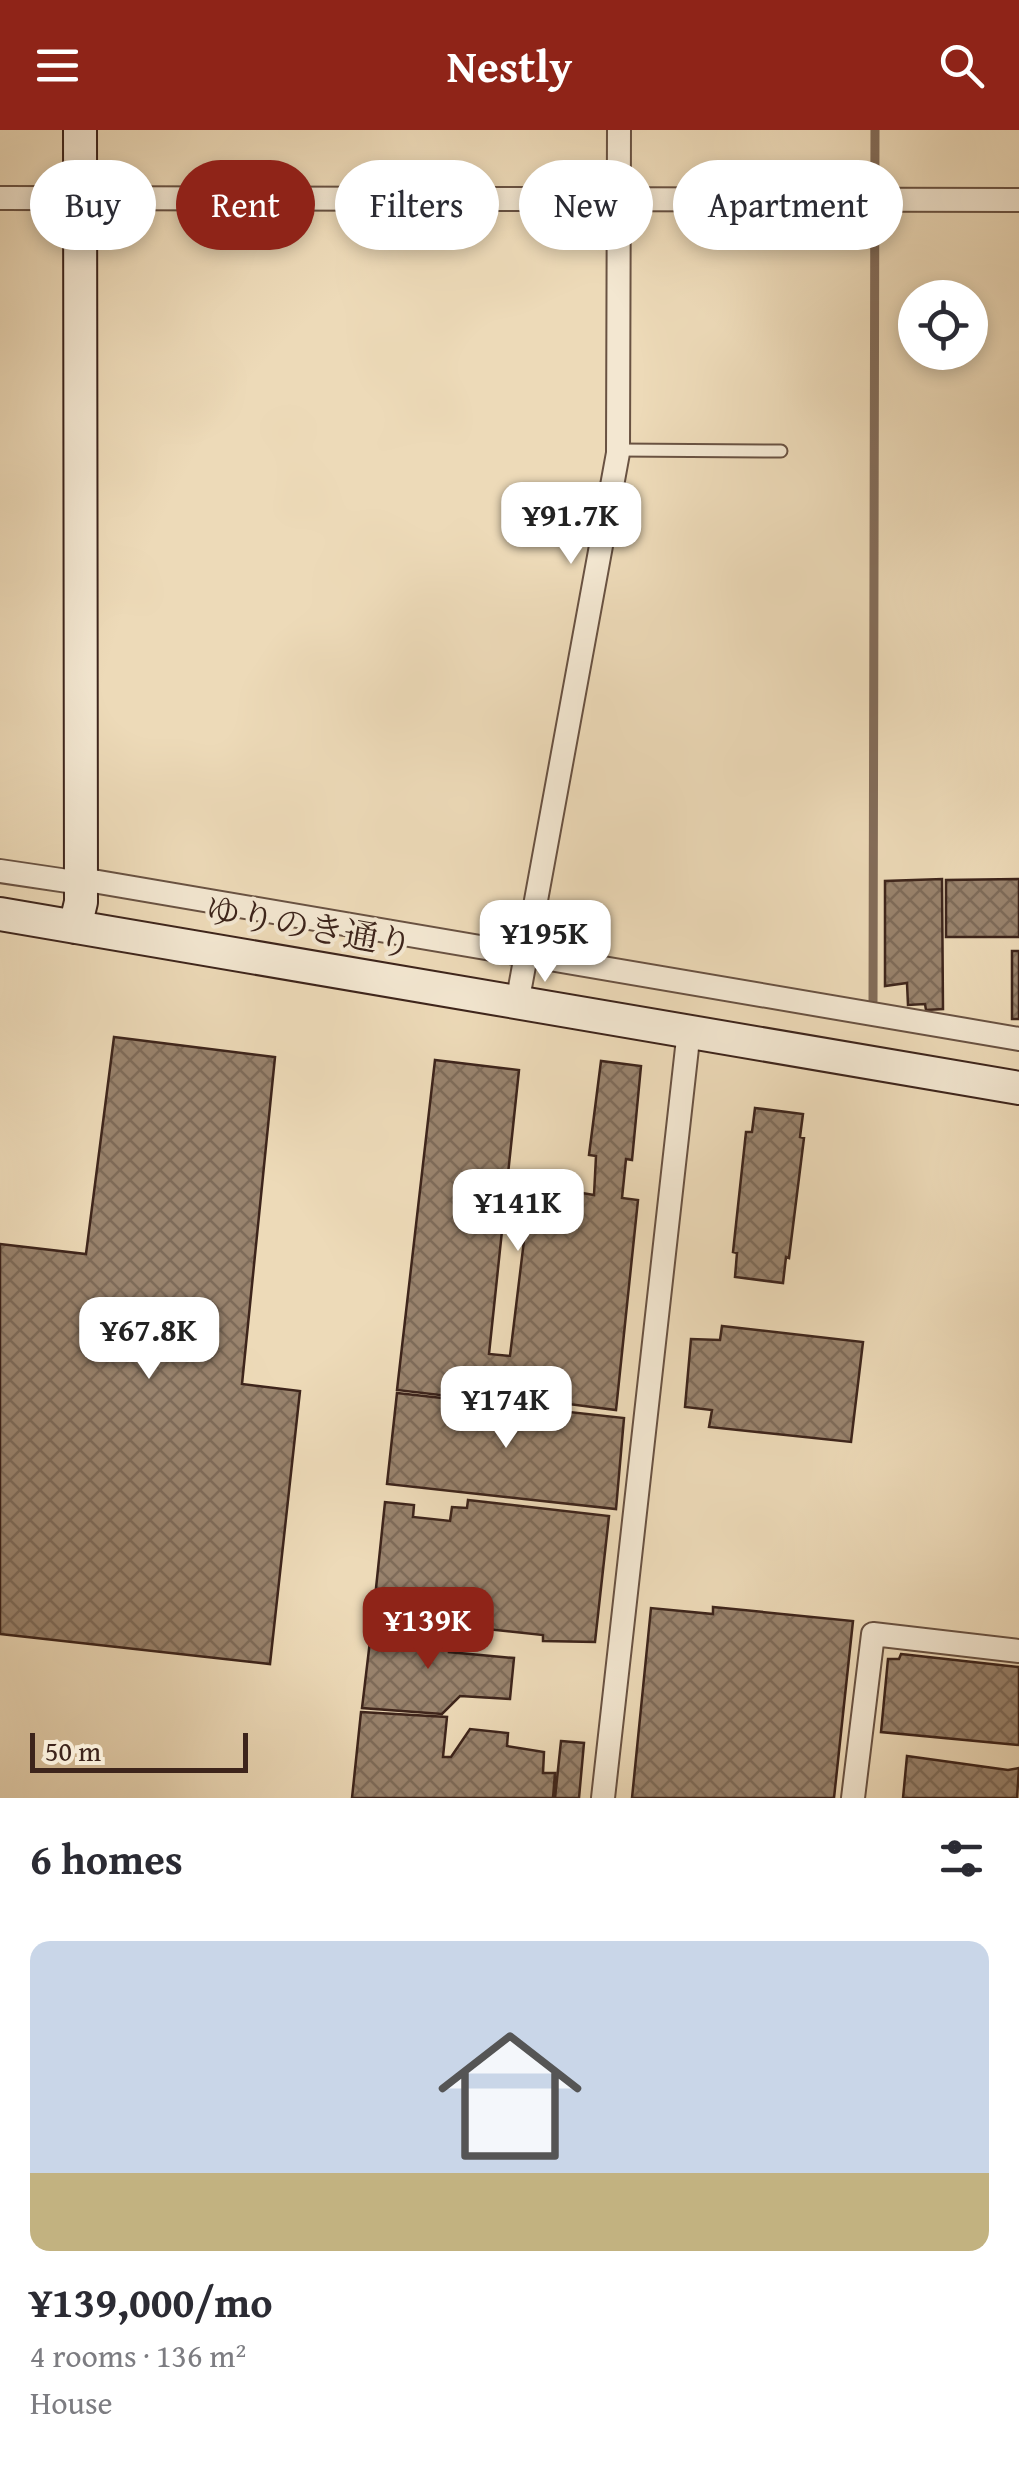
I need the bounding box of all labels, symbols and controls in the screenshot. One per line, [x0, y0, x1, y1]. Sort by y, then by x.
text: Nestly [447, 33, 572, 98]
icon: menu [30, 38, 85, 93]
icon: search [934, 38, 989, 93]
chip: Buy [30, 160, 156, 250]
chip: Rent [176, 160, 315, 250]
chip: Filters [335, 160, 499, 250]
chip: New [519, 160, 653, 250]
chip: Apartment [673, 160, 903, 250]
map controls [898, 280, 988, 370]
button: locate [898, 280, 988, 370]
pin: ¥91.7K [490, 482, 652, 567]
text: ¥91.7K [523, 491, 619, 538]
street label: ゆりのき通り [201, 883, 417, 970]
pin: ¥195K [475, 900, 615, 985]
text: ¥195K [502, 909, 588, 956]
pin: ¥141K [448, 1169, 588, 1254]
text: ¥141K [475, 1178, 561, 1225]
pin: ¥67.8K [68, 1297, 230, 1382]
text: ¥67.8K [101, 1306, 197, 1353]
pin: ¥174K [436, 1366, 576, 1451]
text: ¥174K [463, 1375, 549, 1422]
pin: ¥139K [358, 1587, 498, 1672]
text: ¥139K [385, 1596, 471, 1643]
scale bar [30, 1728, 248, 1772]
text: 50 m [45, 1730, 101, 1771]
text: 6 homes [30, 1828, 183, 1889]
icon: filters [934, 1831, 989, 1886]
icon: home [420, 2006, 600, 2186]
text: ¥139,000/mo [30, 2271, 273, 2332]
text: 4 rooms · 136 m² [30, 2332, 246, 2379]
text: House [30, 2379, 113, 2426]

